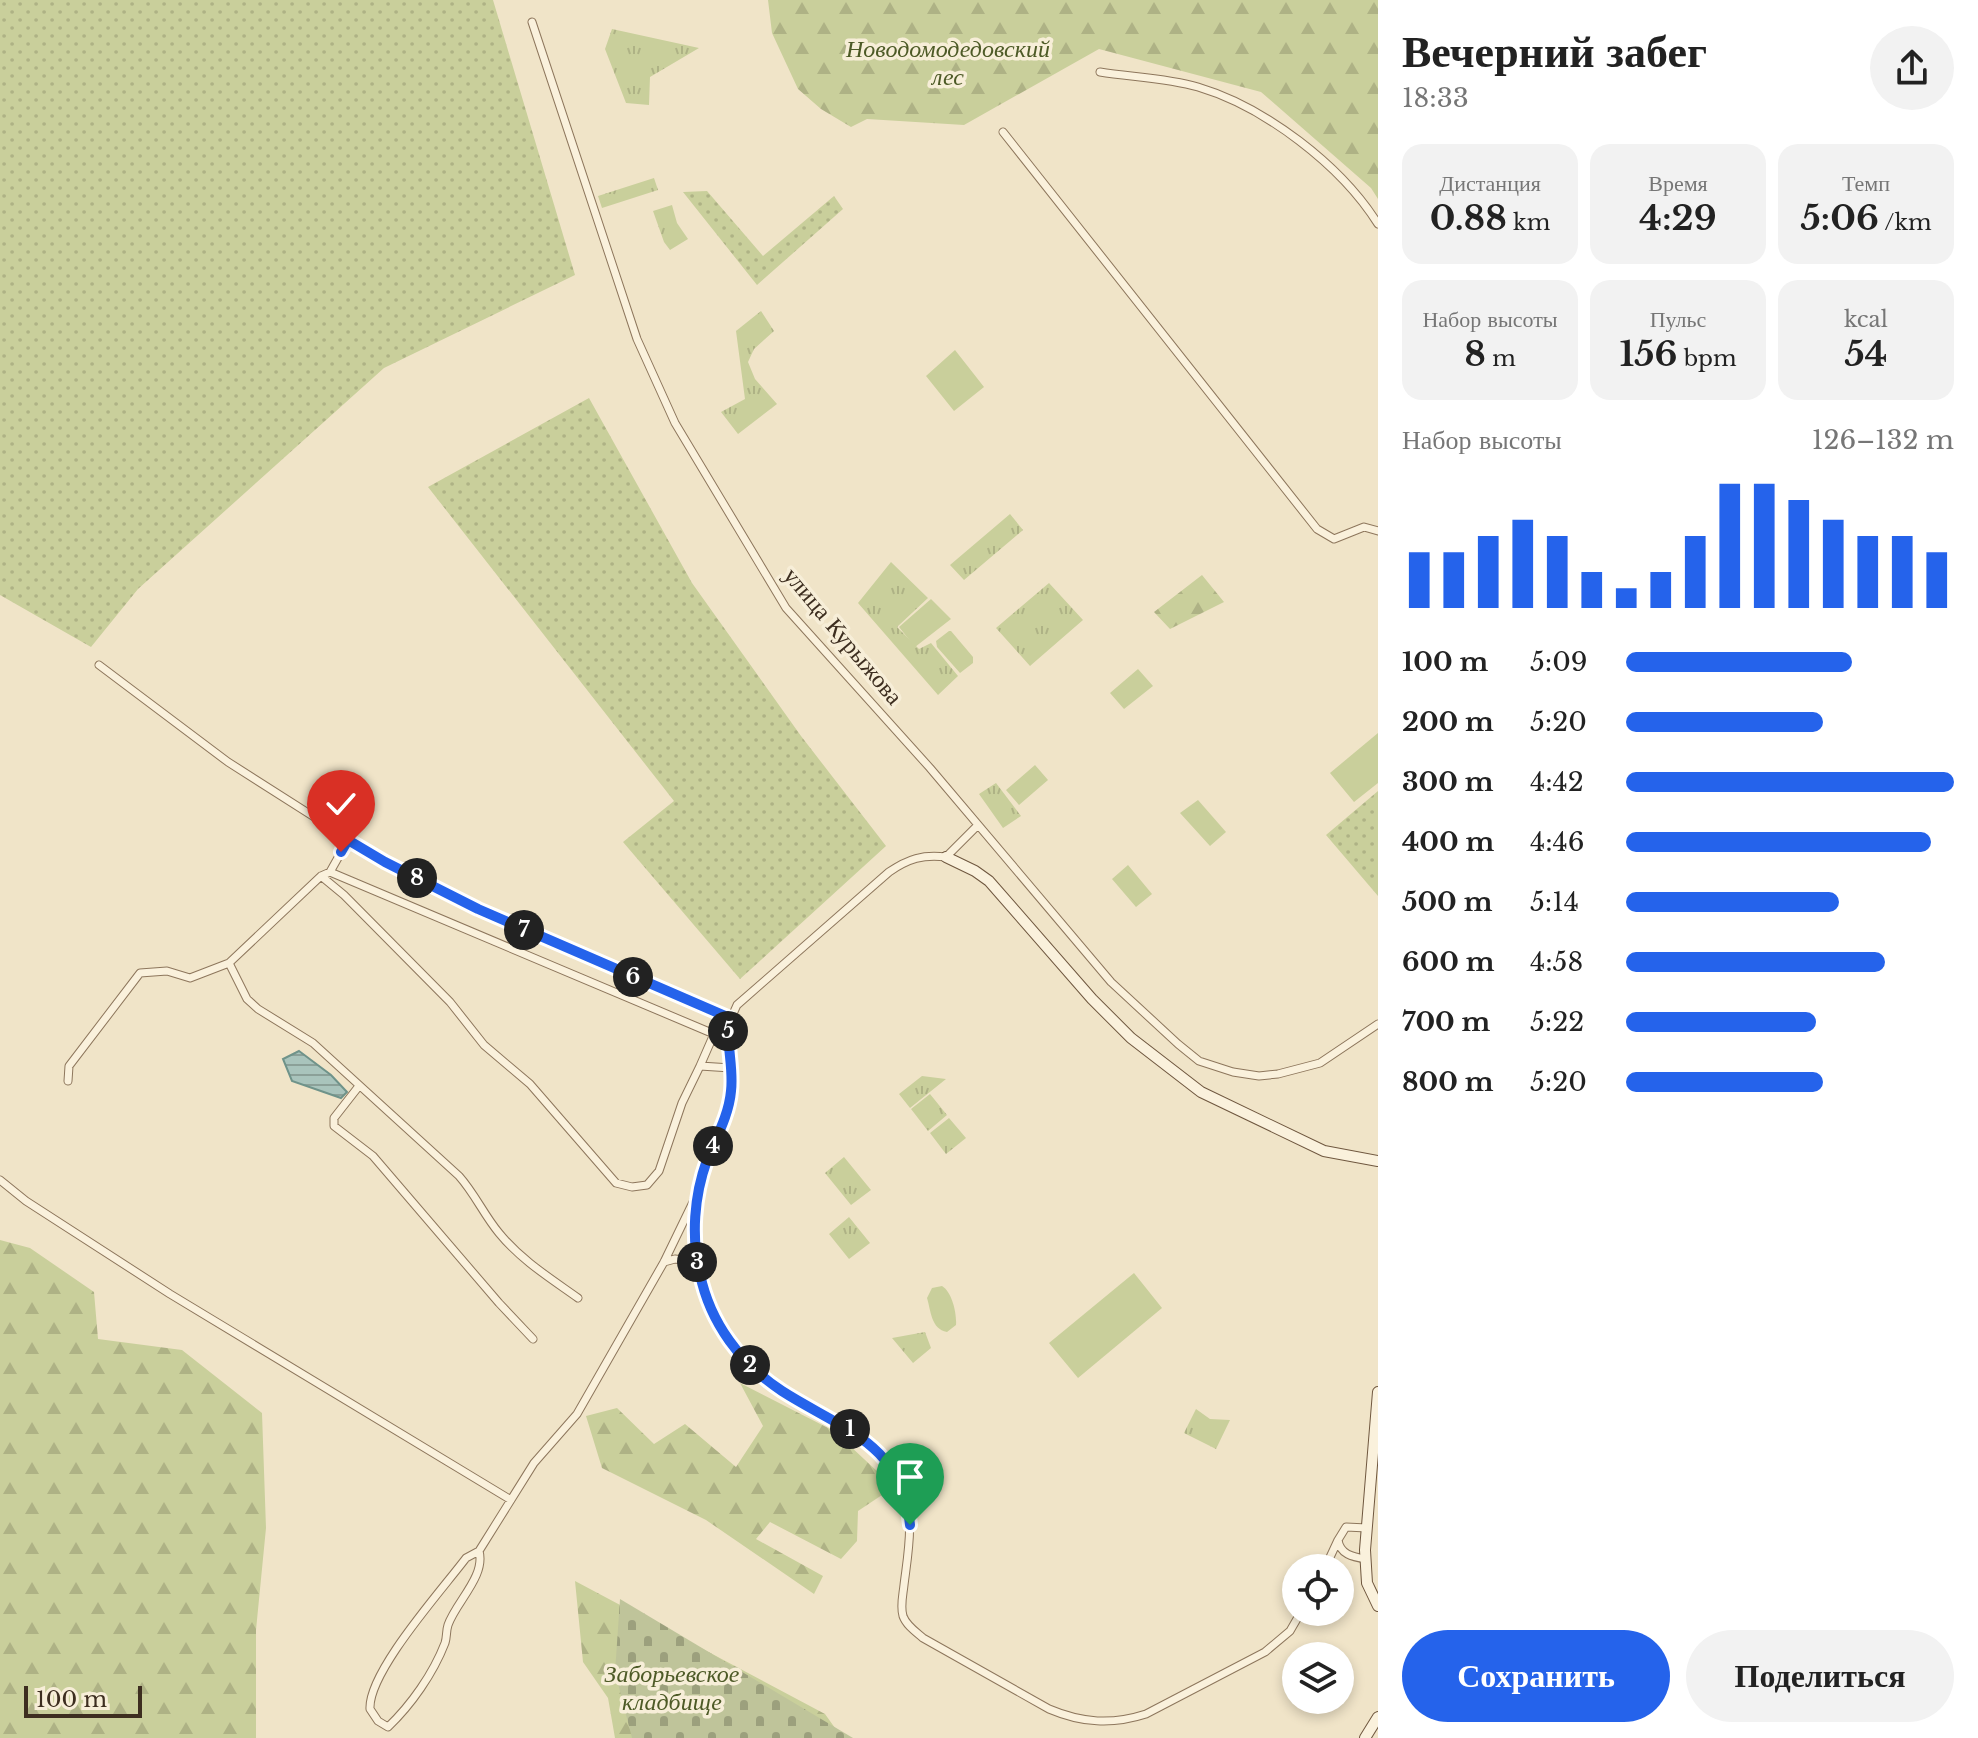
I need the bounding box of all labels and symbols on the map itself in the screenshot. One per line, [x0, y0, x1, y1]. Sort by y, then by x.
park label: Новодомодедовский лес [845, 34, 1050, 91]
street label: улица Курыжова [778, 561, 909, 710]
pin [307, 770, 375, 852]
pin: 8 [397, 858, 437, 898]
pin: 7 [504, 910, 544, 950]
pin: 6 [613, 957, 653, 997]
pin: 5 [708, 1011, 748, 1051]
pin: 4 [693, 1126, 733, 1166]
pin: 3 [677, 1242, 717, 1282]
pin: 2 [730, 1345, 770, 1385]
pin: 1 [830, 1409, 870, 1449]
pin [876, 1443, 944, 1525]
park label: Заборьевское кладбище [605, 1659, 740, 1716]
scale bar [24, 1682, 142, 1718]

